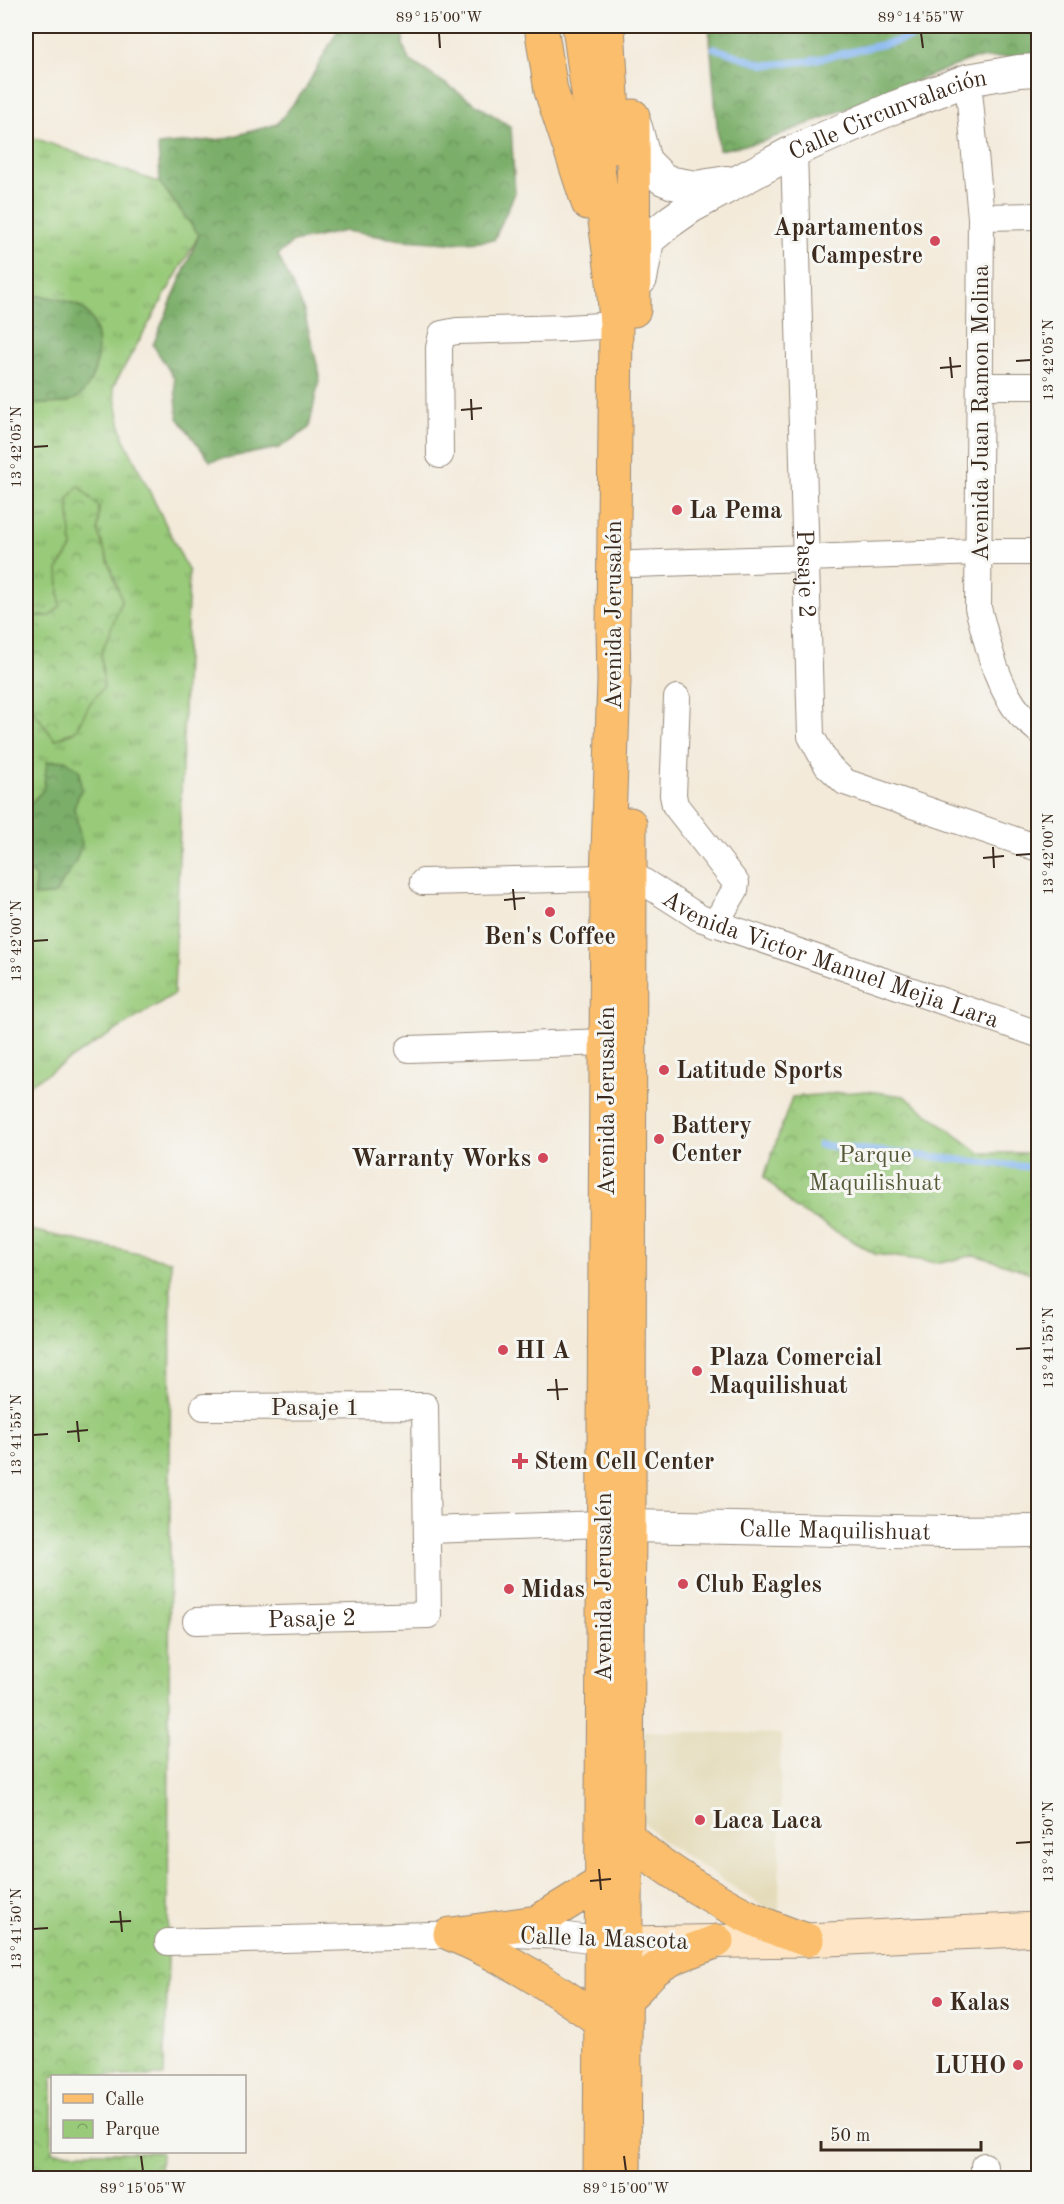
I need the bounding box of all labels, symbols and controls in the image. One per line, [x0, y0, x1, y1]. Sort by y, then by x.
text: 89°15'00"W [396, 11, 482, 26]
text: 89°14'55"W [878, 11, 964, 26]
street label: Calle Circunvalación [786, 67, 989, 166]
place label: Apartamentos Campestre [773, 217, 923, 269]
marker: Apartamentos Campestre [928, 234, 942, 248]
street label: Avenida Juan Ramon Molina [970, 264, 994, 561]
text: 13°42'05"N [1042, 319, 1057, 401]
text: 13°42'05"N [10, 406, 25, 488]
place label: La Pema [689, 500, 782, 524]
marker: La Pema [670, 503, 684, 517]
street label: Avenida Jerusalén [603, 520, 627, 710]
street label: Pasaje 2 [791, 529, 818, 619]
text: 13°42'00"N [1042, 813, 1057, 895]
street label: Avenida Victor Manuel Mejia Lara [657, 887, 1002, 1034]
text: 13°42'00"N [10, 900, 25, 982]
marker: Ben's Coffee [543, 905, 557, 919]
place label: Ben's Coffee [484, 926, 616, 950]
street label: Avenida Jerusalén [596, 1006, 620, 1196]
place label: Latitude Sports [676, 1060, 843, 1084]
marker: Latitude Sports [657, 1063, 671, 1077]
place label: Battery Center [671, 1115, 752, 1167]
marker: Battery Center [652, 1132, 666, 1146]
park label: Parque Maquilishuat [809, 1144, 941, 1196]
place label: Warranty Works [351, 1148, 531, 1172]
marker: Warranty Works [536, 1151, 550, 1165]
text: 13°41'55"N [1042, 1307, 1057, 1389]
place label: HI A [515, 1340, 570, 1364]
marker: HI A [496, 1343, 510, 1357]
place label: Plaza Comercial Maquilishuat [709, 1347, 882, 1399]
marker: Plaza Comercial Maquilishuat [690, 1364, 704, 1378]
text: 13°41'55"N [10, 1394, 25, 1476]
street label: Pasaje 1 [271, 1397, 359, 1421]
place label: Stem Cell Center [534, 1451, 715, 1475]
marker: Stem Cell Center [511, 1452, 529, 1470]
street label: Avenida Jerusalén [593, 1492, 617, 1682]
street label: Calle Maquilishuat [739, 1518, 931, 1546]
place label: Club Eagles [695, 1574, 822, 1598]
marker: Club Eagles [676, 1577, 690, 1591]
place label: Midas [521, 1579, 585, 1603]
marker: Midas [502, 1582, 516, 1596]
street label: Pasaje 2 [267, 1607, 357, 1633]
text: 13°41'50"N [1042, 1801, 1057, 1883]
place label: Laca Laca [712, 1810, 822, 1834]
marker: Laca Laca [693, 1813, 707, 1827]
text: 13°41'50"N [10, 1888, 25, 1970]
street label: Calle la Mascota [519, 1925, 689, 1955]
place label: Kalas [949, 1992, 1010, 2016]
marker: Kalas [930, 1995, 944, 2009]
place label: LUHO [935, 2055, 1006, 2079]
marker: LUHO [1011, 2058, 1025, 2072]
legend [51, 2075, 246, 2153]
text: Calle [105, 2091, 144, 2109]
scale bar [821, 2114, 982, 2152]
text: Parque [105, 2121, 160, 2139]
text: 50 m [830, 2127, 870, 2145]
text: 89°15'05"W [100, 2182, 186, 2197]
text: 89°15'00"W [583, 2182, 669, 2197]

